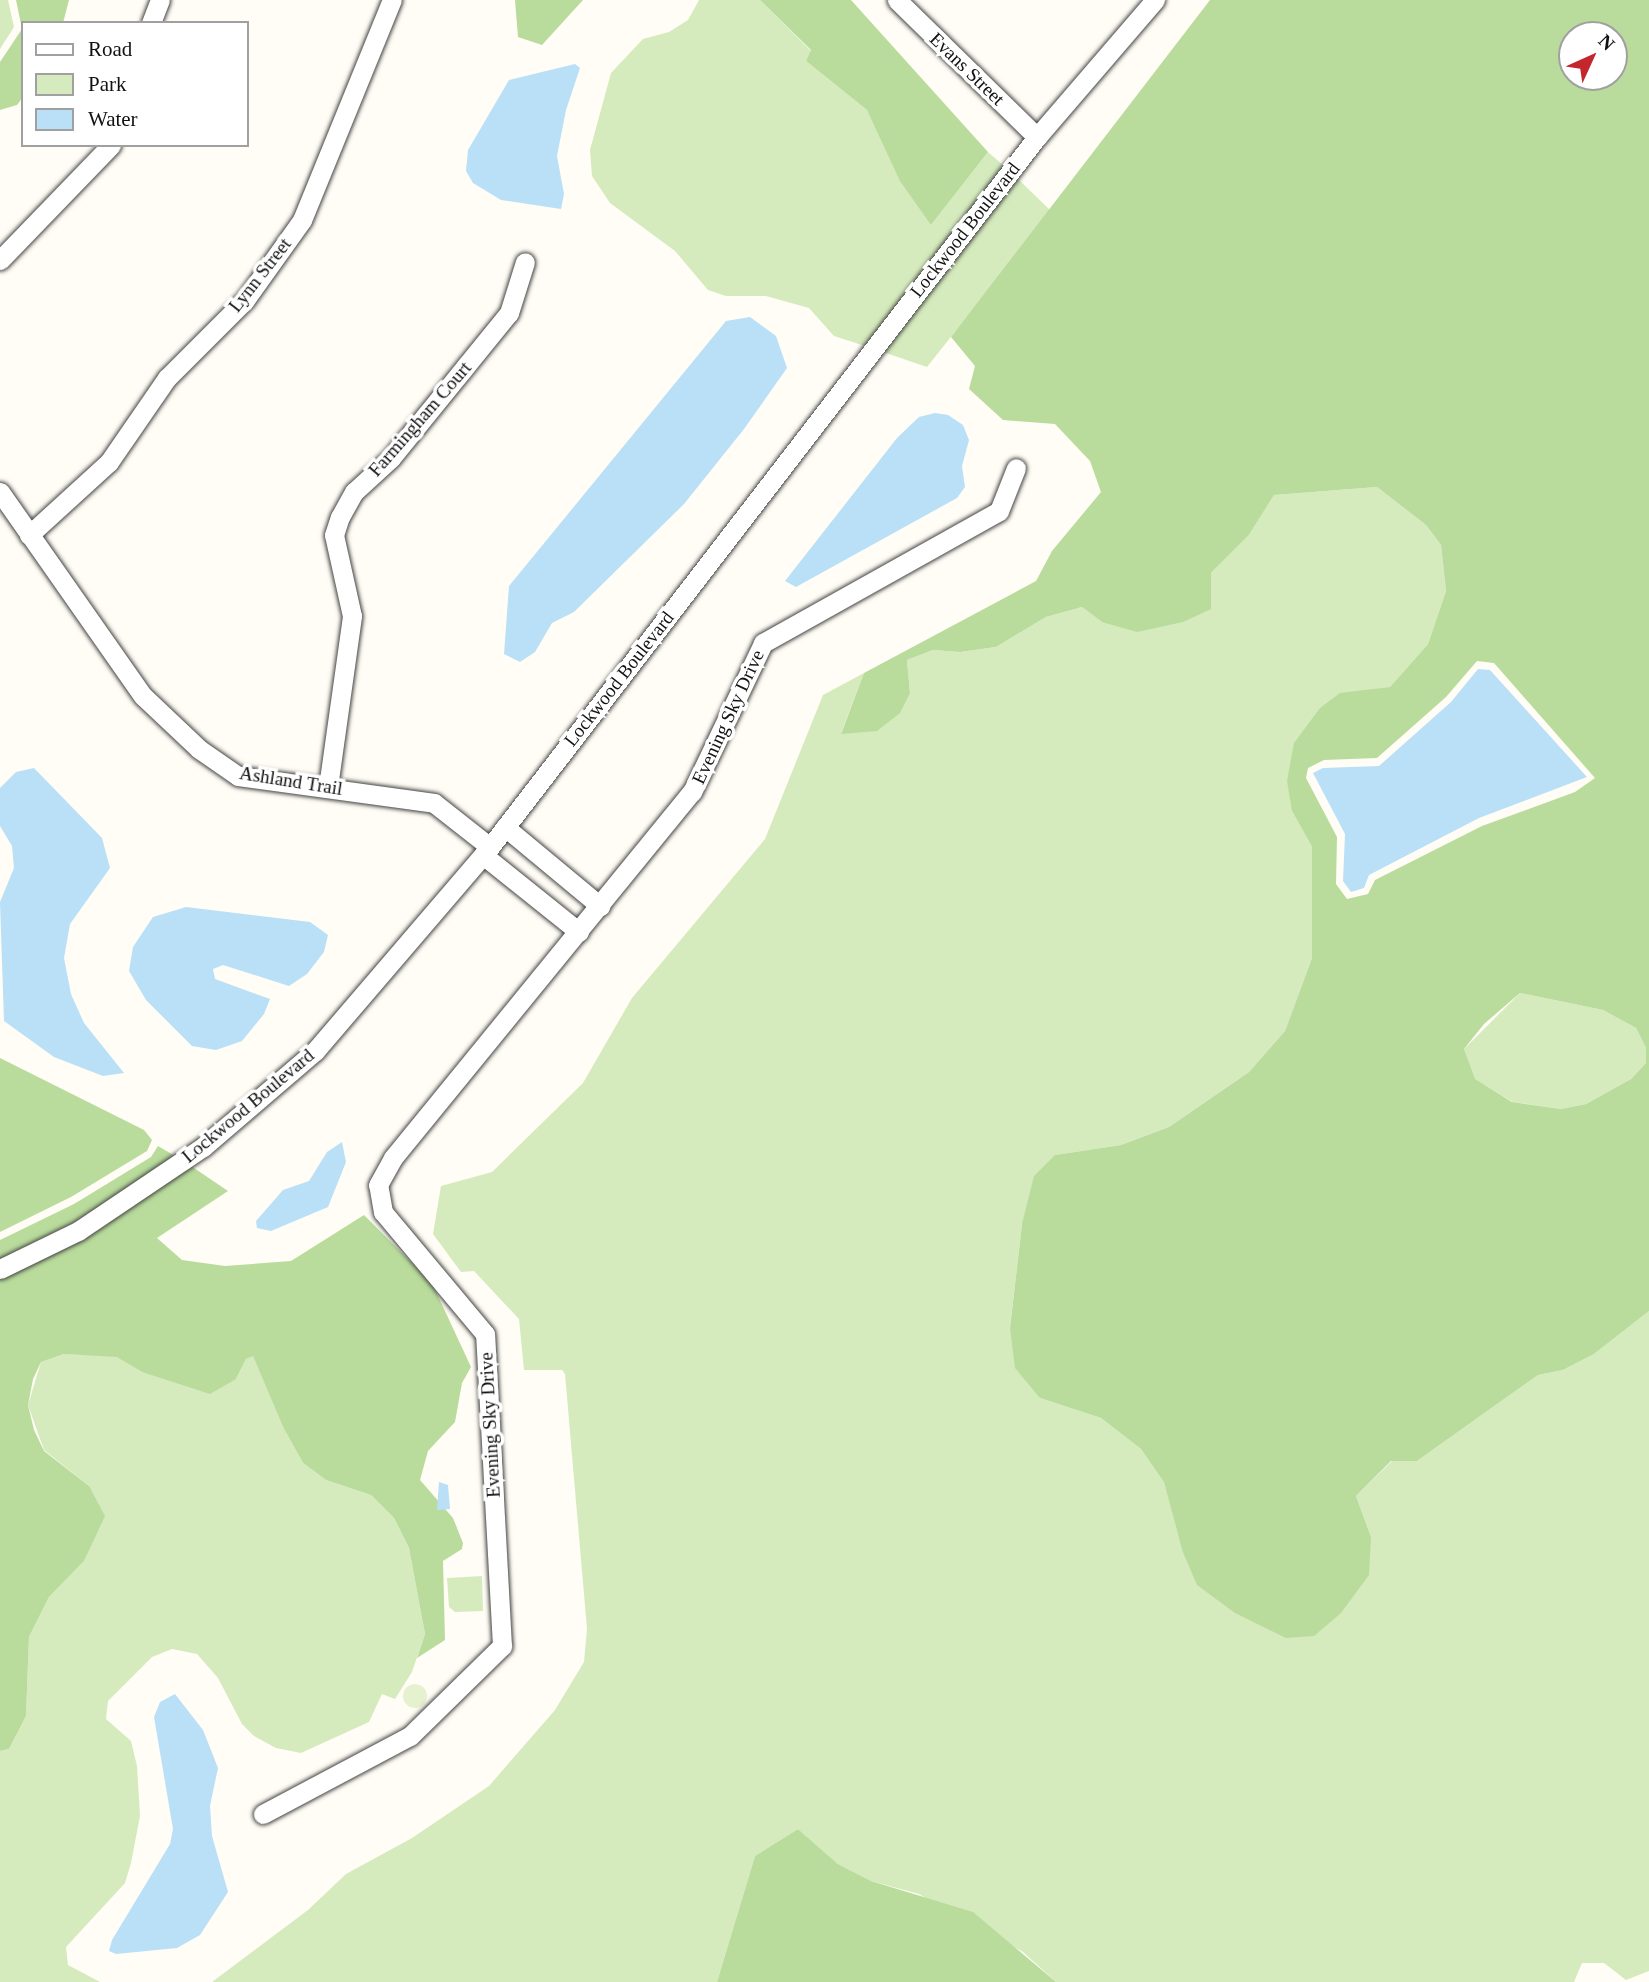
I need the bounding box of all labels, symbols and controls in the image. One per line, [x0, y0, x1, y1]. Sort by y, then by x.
legend [21, 21, 248, 147]
north arrow [1558, 21, 1628, 91]
street label: Evans Street [925, 28, 1009, 110]
text: N [1595, 30, 1619, 54]
text: Road [88, 37, 132, 61]
text: Park [88, 72, 127, 96]
text: Water [88, 107, 138, 131]
street label: Lockwood Boulevard [905, 158, 1025, 302]
street label: Lynn Street [224, 233, 296, 317]
street label: Farmingham Court [364, 357, 476, 481]
street label: Lockwood Boulevard [559, 607, 679, 751]
street label: Evening Sky Drive [687, 646, 769, 788]
street label: Ashland Trail [238, 762, 344, 800]
street label: Lockwood Boulevard [177, 1044, 319, 1168]
street label: Evening Sky Drive [475, 1352, 505, 1498]

